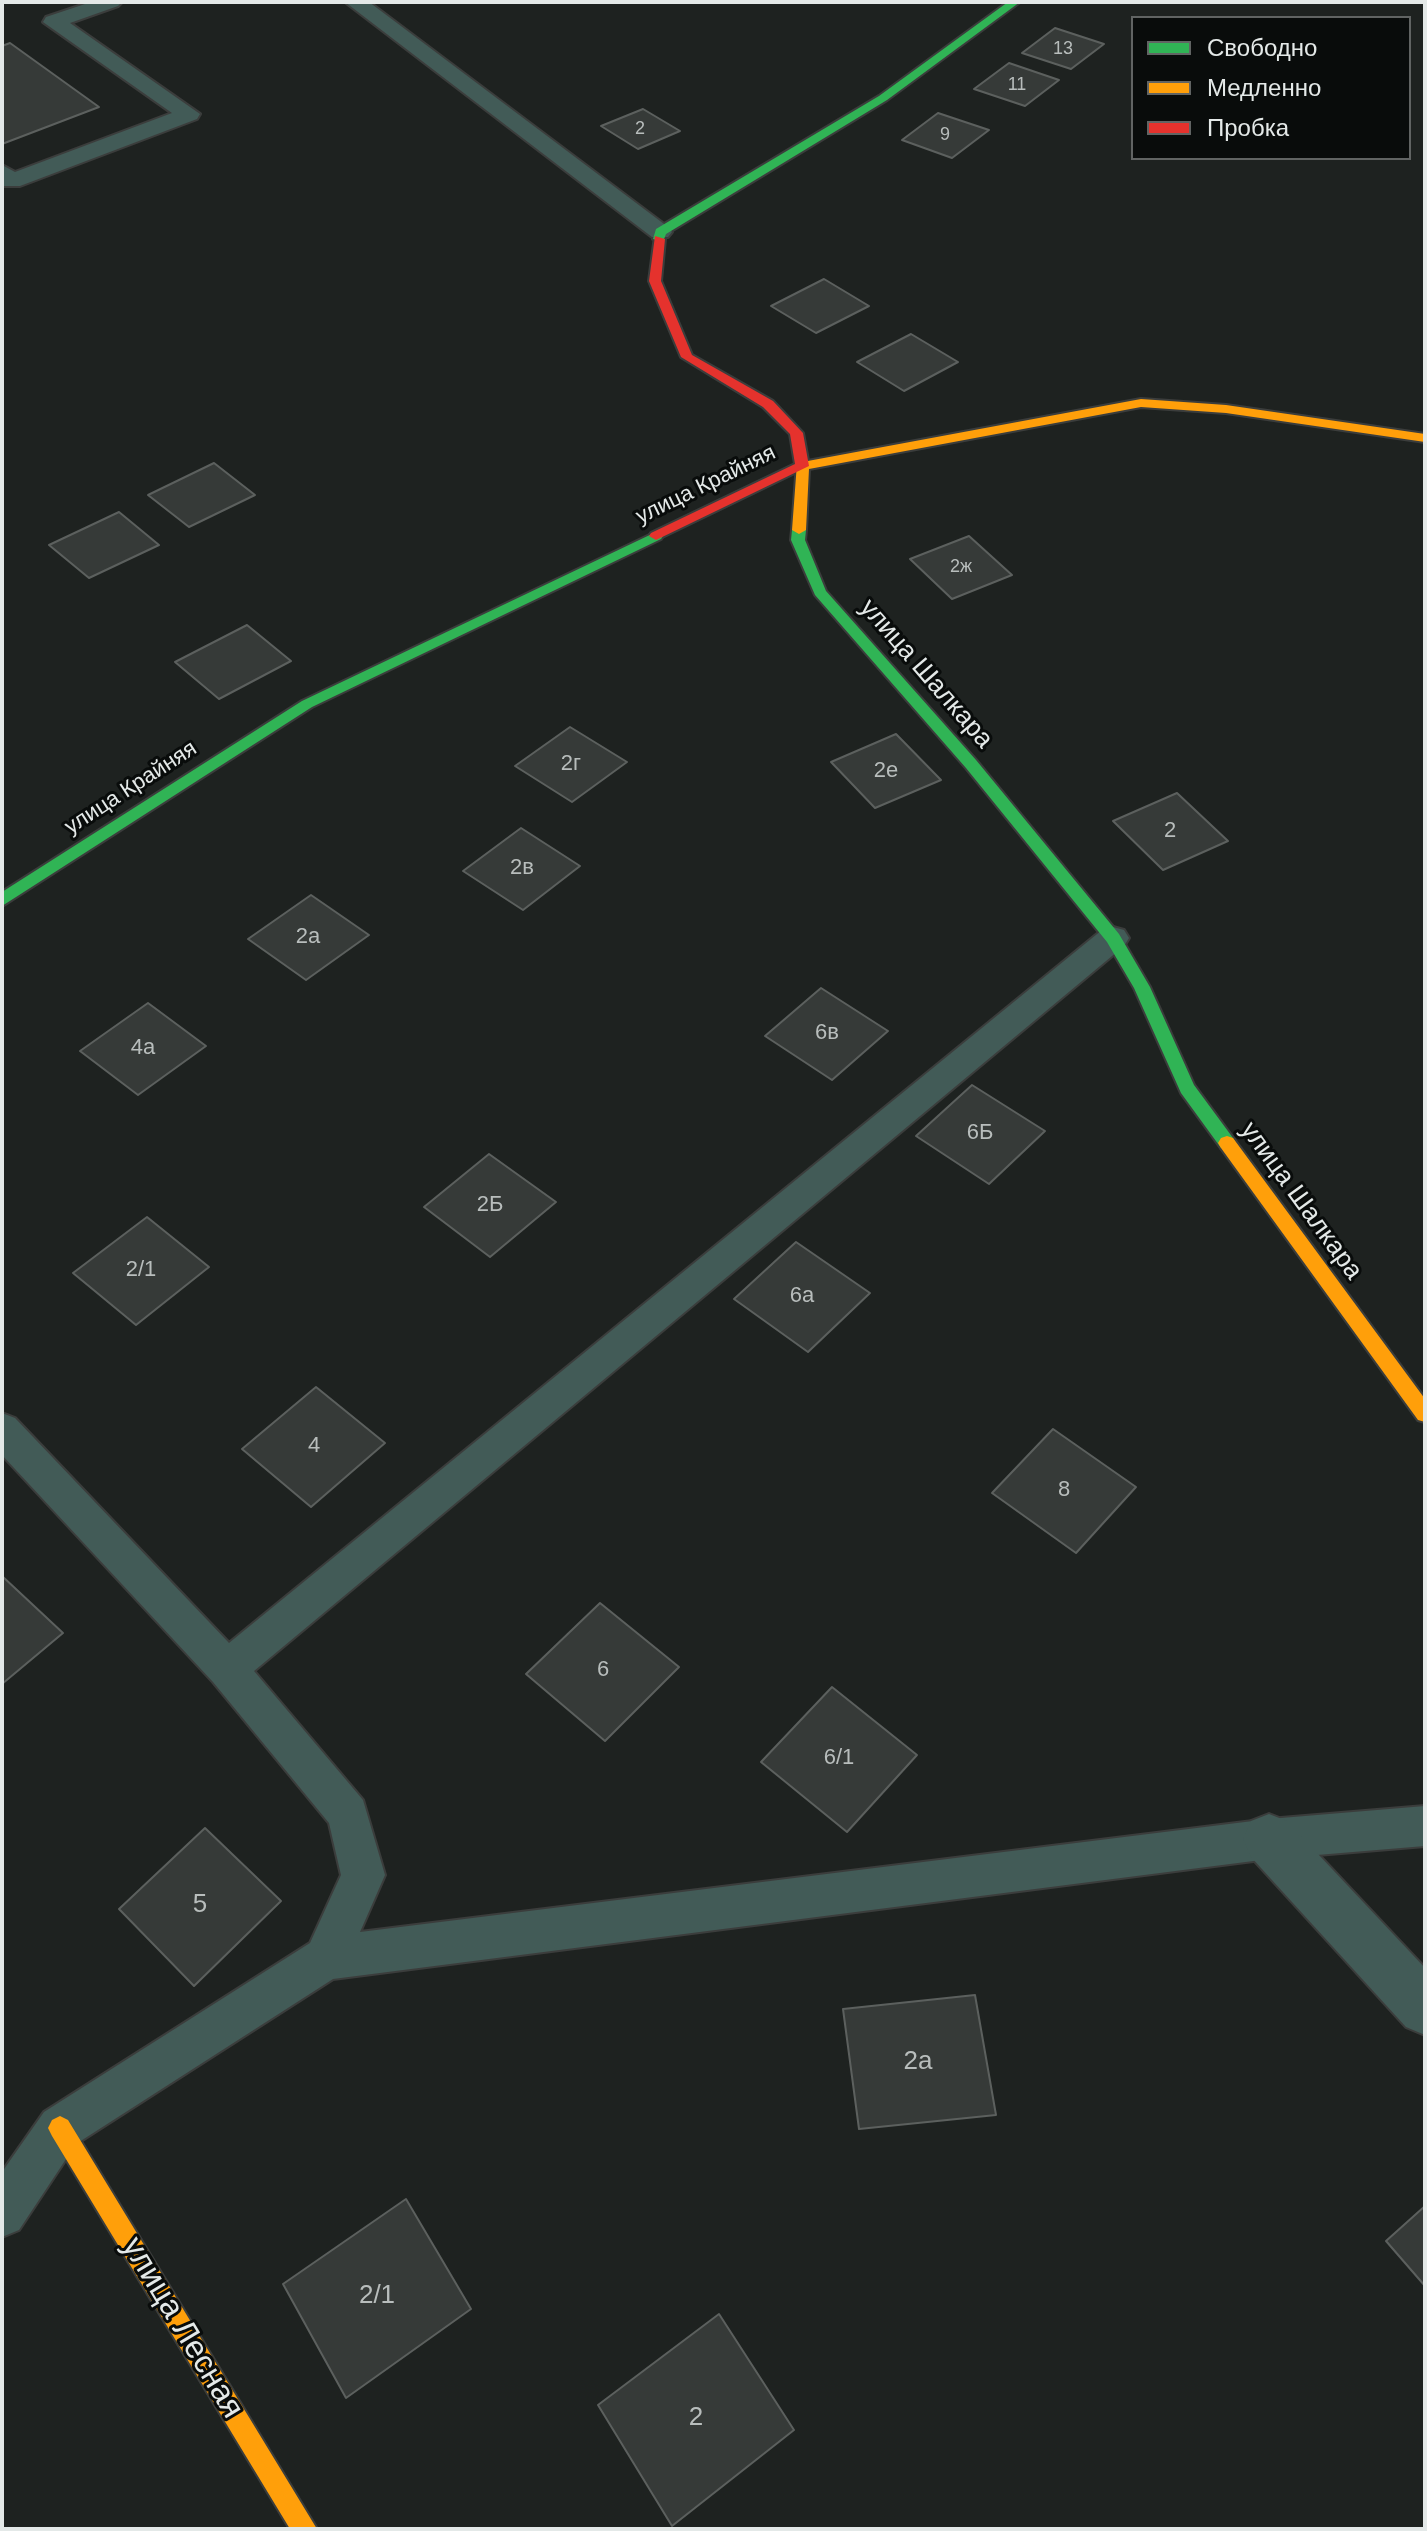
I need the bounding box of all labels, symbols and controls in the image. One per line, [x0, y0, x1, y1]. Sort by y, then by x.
legend [1131, 16, 1411, 160]
text: Свободно [1207, 34, 1317, 61]
house number: 13 [1053, 38, 1073, 60]
house number: 11 [1008, 74, 1026, 96]
text: Медленно [1207, 74, 1321, 101]
text: Пробка [1207, 114, 1289, 141]
house number: 2 [635, 118, 645, 140]
house number: 9 [940, 124, 950, 146]
street label: улица Крайняя [632, 440, 780, 530]
house number: 2ж [950, 556, 972, 578]
street label: улица Шалкара [853, 593, 999, 755]
street label: улица Крайняя [60, 735, 202, 841]
house number: 2г [561, 751, 581, 777]
house number: 2е [874, 758, 898, 784]
house number: 2 [1164, 818, 1176, 844]
house number: 2в [510, 855, 534, 881]
house number: 2а [296, 924, 320, 950]
house number: 6в [815, 1020, 839, 1046]
house number: 4а [131, 1035, 155, 1061]
street label: улица Шалкара [1233, 1116, 1369, 1286]
house number: 6Б [967, 1120, 993, 1146]
house number: 2Б [477, 1192, 503, 1218]
house number: 2/1 [126, 1257, 156, 1283]
house number: 6а [790, 1283, 814, 1309]
house number: 4 [308, 1433, 320, 1459]
house number: 8 [1058, 1477, 1070, 1503]
house number: 6 [597, 1657, 609, 1683]
house number: 6/1 [824, 1745, 854, 1771]
house number: 5 [193, 1889, 207, 1921]
house number: 2а [904, 2046, 932, 2078]
street label: улица Лесная [113, 2230, 251, 2426]
house number: 2/1 [359, 2280, 395, 2312]
house number: 2 [689, 2402, 703, 2434]

